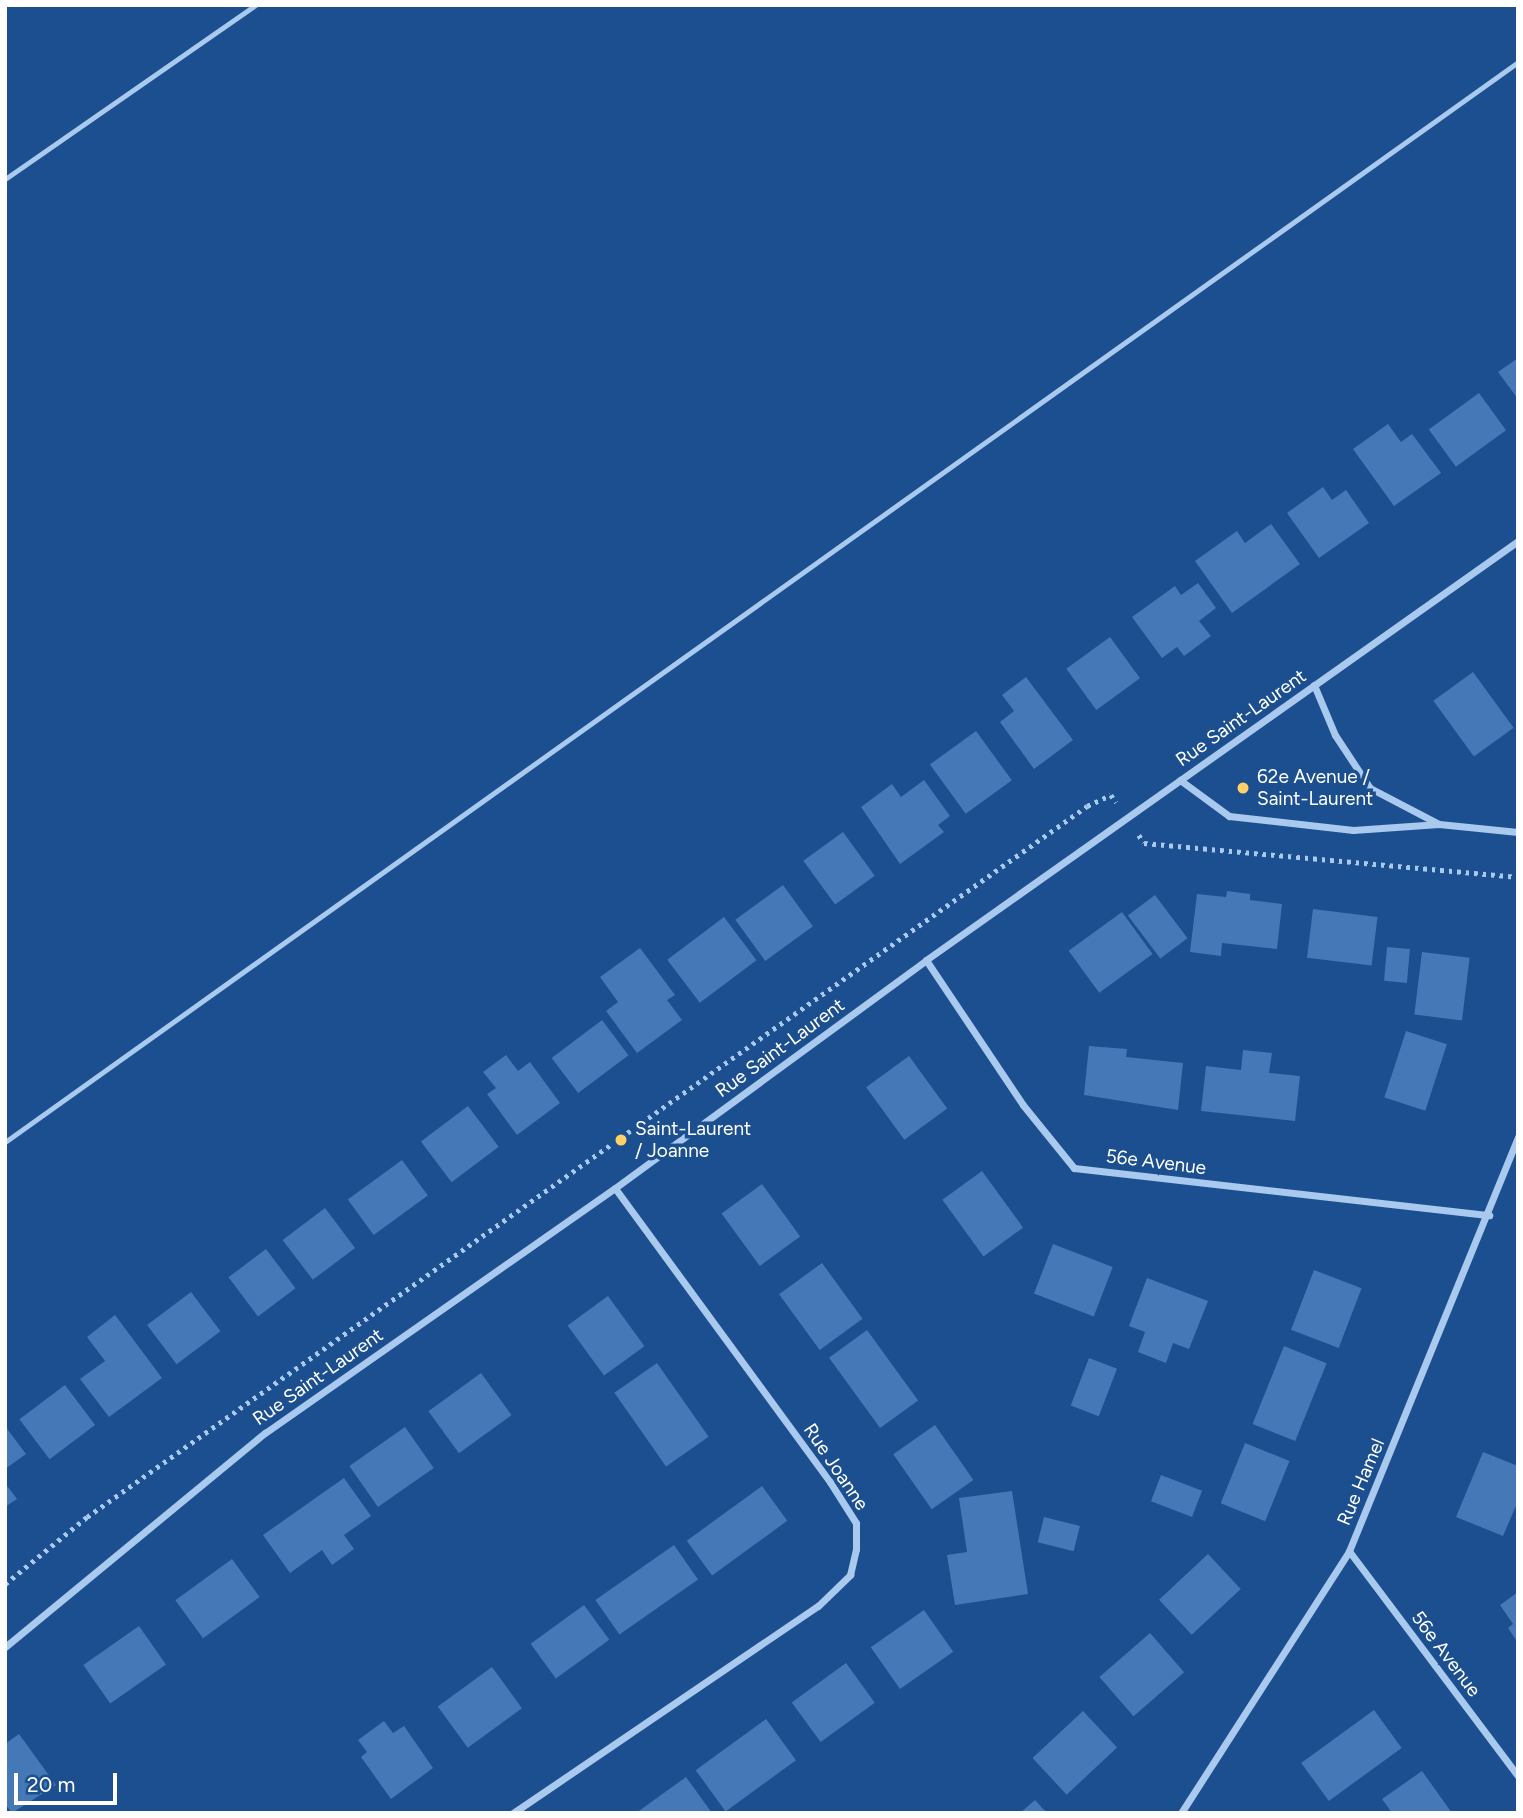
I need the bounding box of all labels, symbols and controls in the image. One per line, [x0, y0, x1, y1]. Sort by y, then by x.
street label: Rue Saint-Laurent [1171, 665, 1311, 771]
place label: 62e Avenue / Saint-Laurent [1257, 766, 1373, 810]
marker: 62e Avenue / Saint-Laurent [1235, 780, 1251, 796]
street label: Rue Saint-Laurent [711, 994, 849, 1102]
place label: Saint-Laurent / Joanne [635, 1118, 751, 1162]
marker: Saint-Laurent / Joanne [613, 1132, 629, 1148]
street label: 56e Avenue [1104, 1145, 1208, 1179]
street label: Rue Saint-Laurent [248, 1324, 388, 1430]
street label: Rue Joanne [799, 1419, 873, 1515]
street label: Rue Hamel [1332, 1435, 1390, 1529]
street label: 56e Avenue [1407, 1607, 1485, 1701]
scale bar [18, 1758, 121, 1802]
text: 20 m [27, 1772, 75, 1797]

